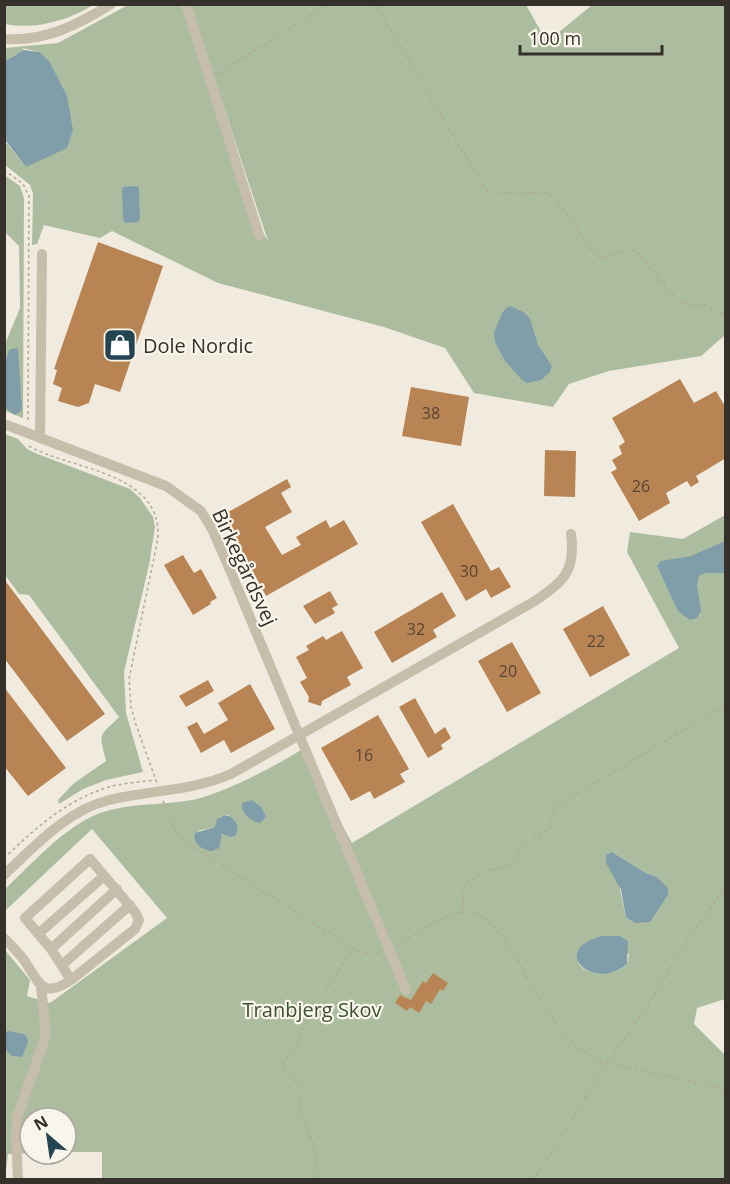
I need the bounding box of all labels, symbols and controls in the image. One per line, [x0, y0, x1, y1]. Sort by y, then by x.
scale bar [520, 18, 662, 56]
text: 100 m [529, 26, 581, 50]
shop icon: Dole Nordic [102, 327, 138, 363]
place label: Dole Nordic [143, 332, 253, 359]
house number: 38 [422, 402, 440, 424]
house number: 26 [632, 475, 650, 497]
street label: Birkegårdsvej [206, 504, 284, 630]
house number: 30 [460, 560, 478, 582]
house number: 32 [407, 618, 425, 640]
house number: 22 [587, 630, 605, 652]
house number: 20 [499, 660, 517, 682]
house number: 16 [355, 744, 373, 766]
park label: Tranbjerg Skov [243, 996, 381, 1023]
north arrow [18, 1106, 78, 1166]
text: N [30, 1110, 52, 1136]

